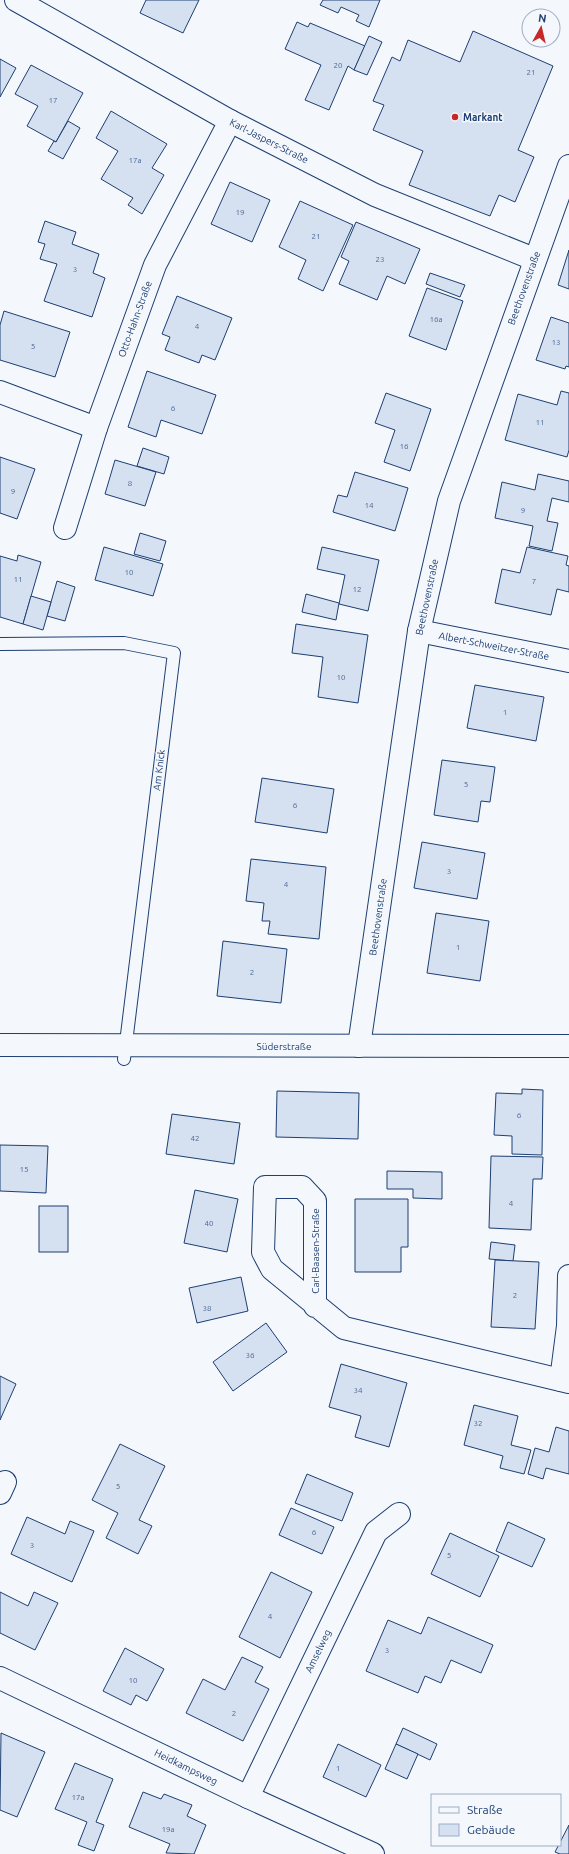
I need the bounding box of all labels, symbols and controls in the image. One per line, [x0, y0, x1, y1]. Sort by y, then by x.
north arrow [521, 8, 561, 48]
text: N [537, 12, 547, 25]
house number: 20 [333, 61, 343, 70]
house number: 21 [526, 68, 536, 77]
house number: 17 [48, 96, 58, 105]
marker: Markant [450, 112, 460, 122]
place label: Markant [463, 112, 503, 123]
street label: Karl-Jaspers-Straße [228, 116, 310, 166]
house number: 17a [128, 156, 142, 165]
house number: 19 [235, 208, 245, 217]
house number: 21 [311, 232, 321, 241]
street label: Beethovenstraße [506, 250, 542, 326]
house number: 23 [375, 255, 385, 264]
house number: 3 [73, 265, 77, 274]
street label: Otto-Hahn-Straße [116, 279, 154, 359]
house number: 16a [429, 315, 443, 324]
house number: 4 [195, 322, 200, 331]
house number: 13 [551, 338, 561, 347]
house number: 5 [31, 342, 35, 351]
house number: 6 [171, 404, 176, 413]
house number: 11 [535, 418, 545, 427]
house number: 16 [399, 442, 409, 451]
house number: 8 [128, 479, 133, 488]
house number: 9 [11, 487, 15, 496]
house number: 14 [364, 501, 374, 510]
house number: 9 [521, 506, 525, 515]
street label: Beethovenstraße [414, 558, 440, 636]
house number: 10 [124, 568, 134, 577]
house number: 11 [13, 575, 23, 584]
house number: 7 [532, 577, 536, 586]
house number: 12 [352, 585, 362, 594]
street label: Albert-Schweitzer-Straße [438, 630, 550, 662]
house number: 10 [336, 673, 346, 682]
house number: 1 [503, 708, 507, 717]
street label: Am Knick [151, 749, 167, 791]
house number: 5 [464, 780, 468, 789]
house number: 6 [293, 801, 298, 810]
house number: 3 [447, 867, 451, 876]
street label: Beethovenstraße [367, 878, 389, 956]
house number: 4 [284, 880, 289, 889]
house number: 1 [456, 943, 460, 952]
house number: 2 [250, 968, 254, 977]
street label: Süderstraße [257, 1041, 311, 1052]
house number: 6 [517, 1111, 522, 1120]
house number: 42 [190, 1134, 200, 1143]
house number: 15 [19, 1165, 29, 1174]
house number: 4 [509, 1199, 514, 1208]
street label: Carl-Baasen-Straße [310, 1208, 321, 1294]
house number: 40 [204, 1219, 214, 1228]
house number: 2 [513, 1291, 517, 1300]
house number: 38 [202, 1304, 212, 1313]
house number: 36 [245, 1351, 255, 1360]
house number: 34 [353, 1386, 363, 1395]
house number: 32 [473, 1419, 483, 1428]
house number: 5 [116, 1482, 120, 1491]
house number: 6 [312, 1528, 317, 1537]
house number: 3 [30, 1541, 34, 1550]
house number: 5 [447, 1551, 451, 1560]
house number: 4 [268, 1612, 273, 1621]
street label: Amselweg [303, 1628, 333, 1674]
house number: 3 [385, 1646, 389, 1655]
house number: 10 [128, 1676, 138, 1685]
house number: 2 [232, 1709, 236, 1718]
street label: Heidkampsweg [153, 1747, 219, 1787]
house number: 1 [336, 1764, 340, 1773]
house number: 17a [71, 1793, 85, 1802]
legend [431, 1794, 561, 1846]
text: Straße [467, 1803, 503, 1816]
text: Gebäude [467, 1823, 515, 1836]
house number: 19a [161, 1825, 175, 1834]

